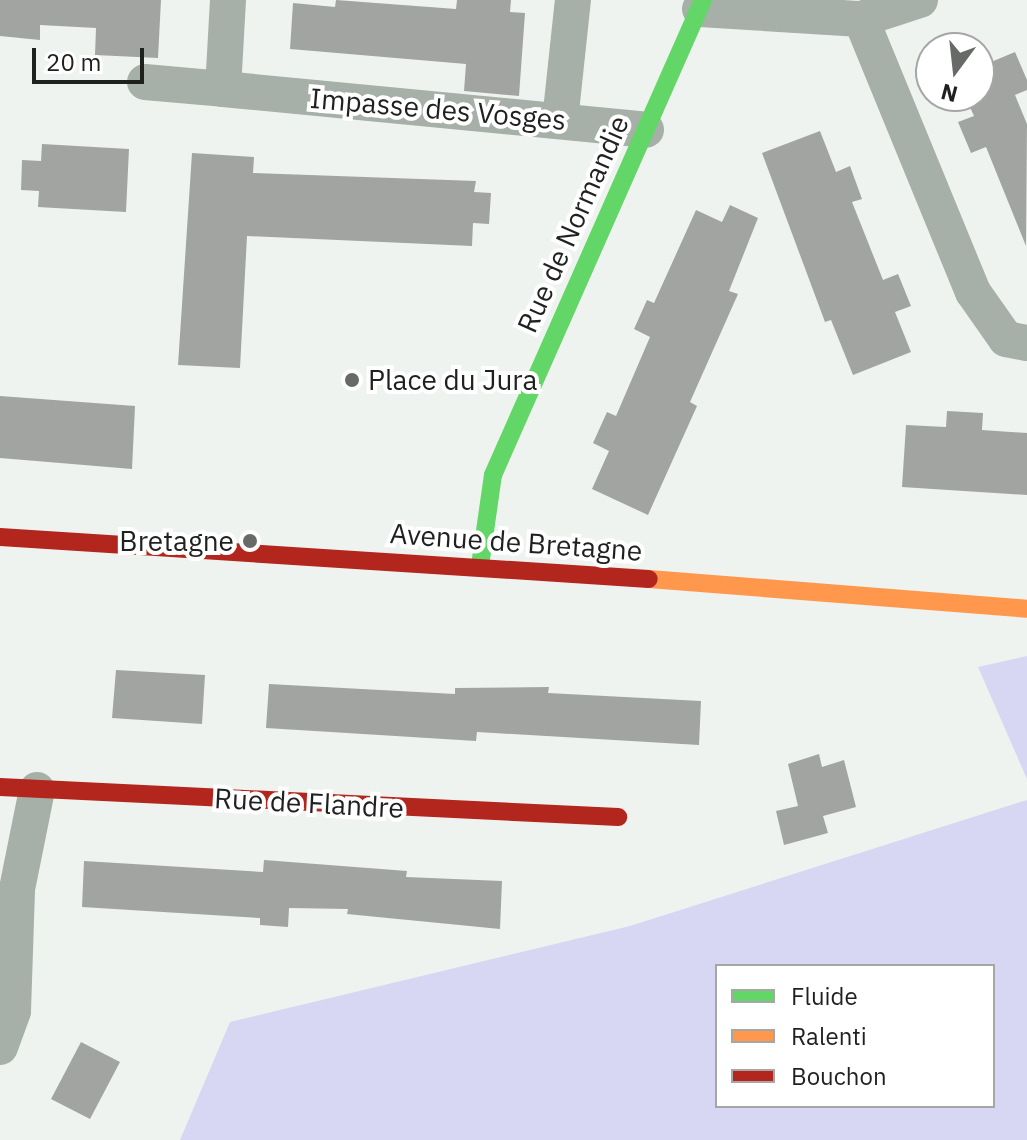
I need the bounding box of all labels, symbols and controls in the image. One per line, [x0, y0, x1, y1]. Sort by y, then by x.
scale bar [36, 32, 148, 82]
north arrow [915, 32, 995, 112]
text: 20 m [46, 46, 101, 78]
text: N [938, 78, 961, 110]
street label: Impasse des Vosges [309, 81, 567, 137]
street label: Rue de Normandie [510, 110, 636, 338]
place label: Place du Jura [368, 363, 537, 397]
marker: Place du Jura [343, 371, 361, 389]
street label: Avenue de Bretagne [389, 516, 643, 568]
place label: Bretagne [119, 524, 234, 558]
marker: Bretagne [241, 532, 259, 550]
street label: Rue de Flandre [213, 781, 405, 825]
legend [715, 964, 995, 1108]
text: Fluide [791, 980, 858, 1012]
text: Ralenti [791, 1020, 867, 1052]
text: Bouchon [791, 1060, 887, 1092]

